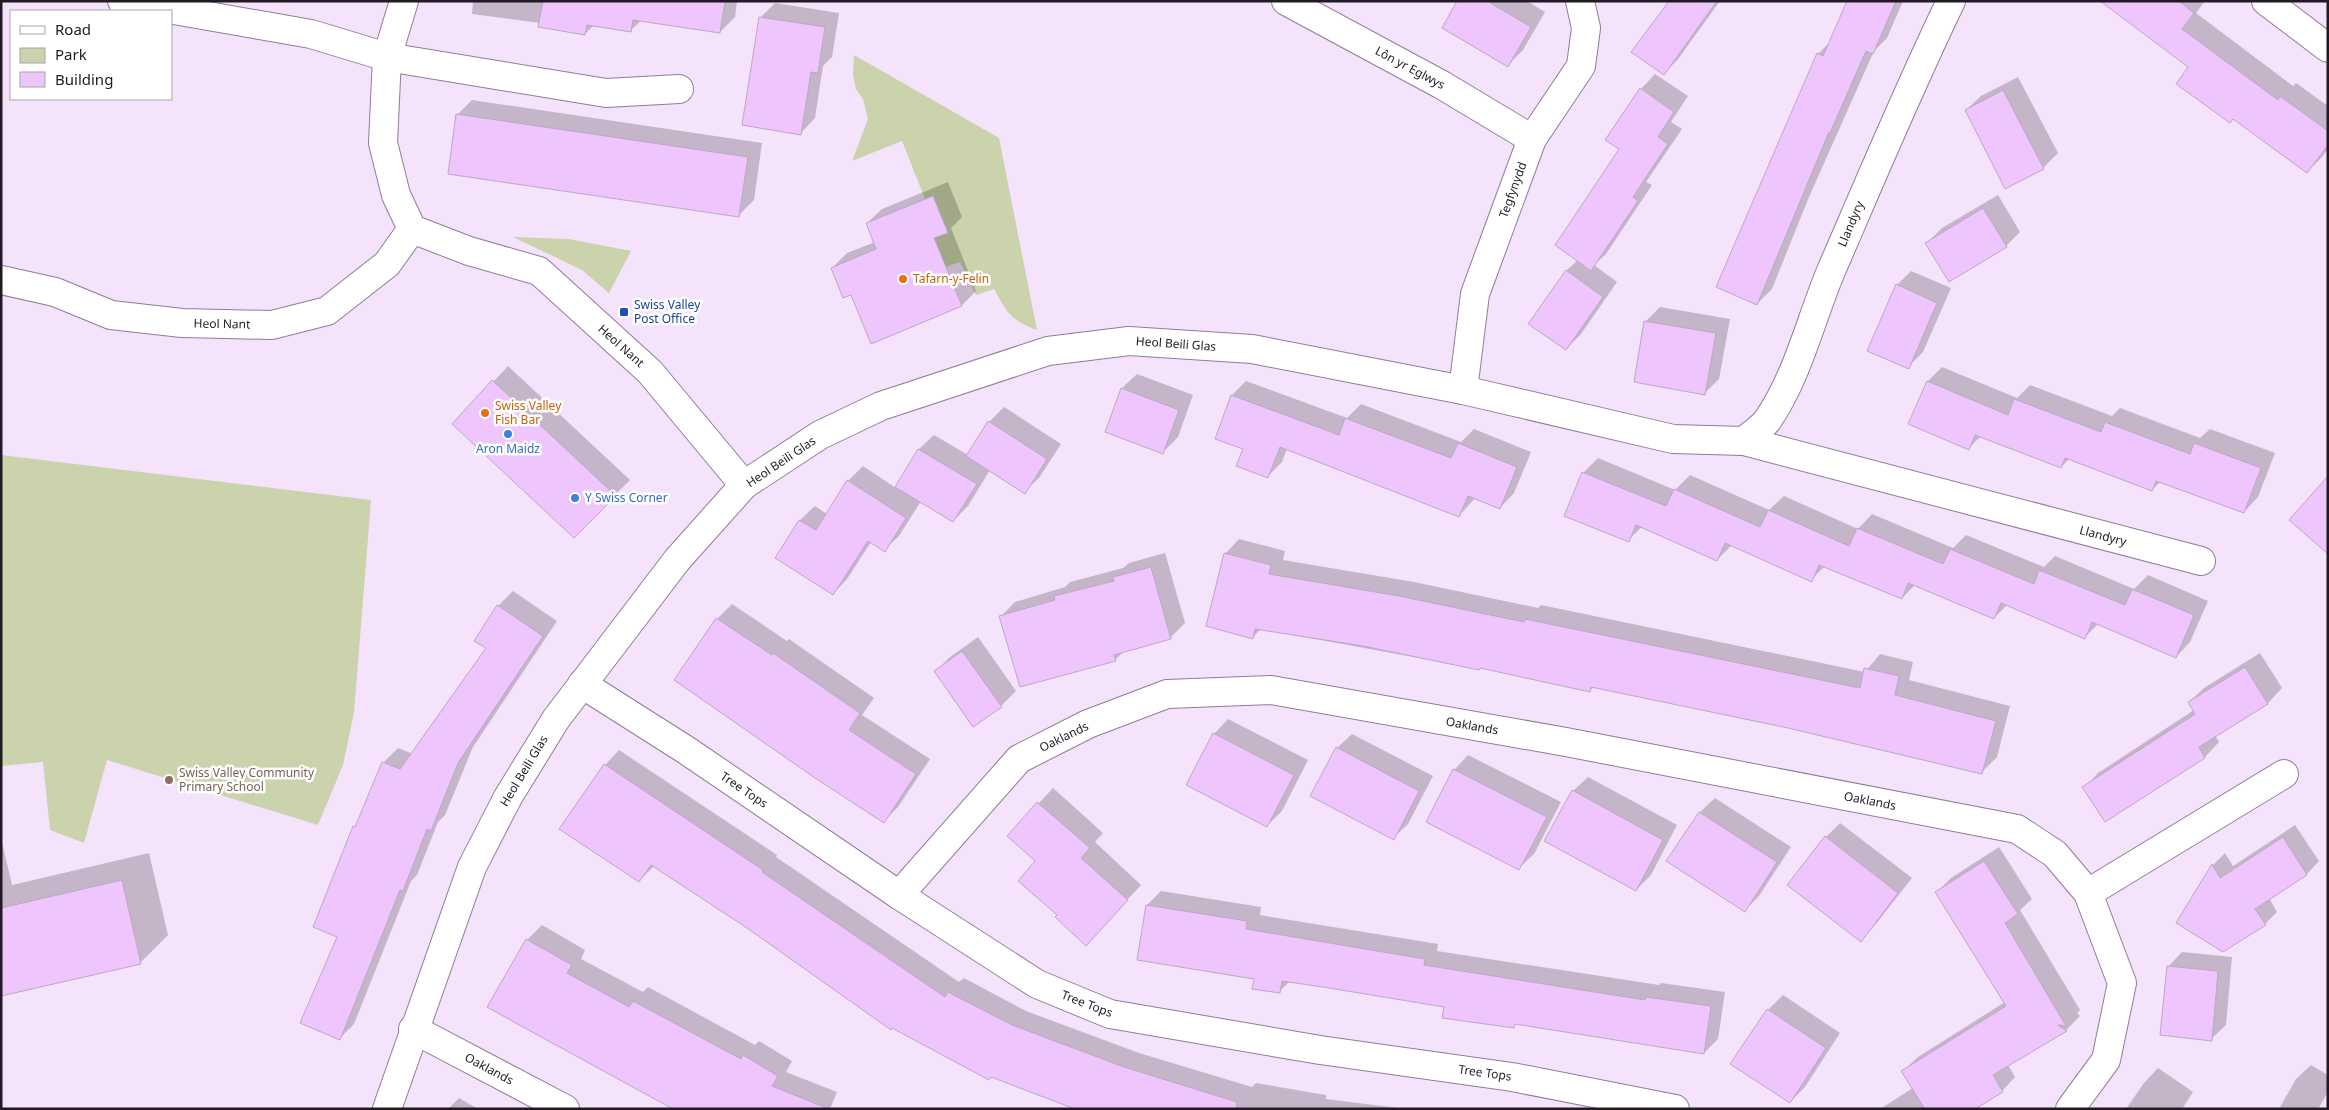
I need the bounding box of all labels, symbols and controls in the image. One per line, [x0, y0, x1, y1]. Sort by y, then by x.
legend [10, 10, 172, 100]
text: Road [55, 19, 91, 39]
street label: Lôn yr Eglwys [1372, 42, 1448, 93]
text: Park [55, 44, 87, 64]
text: Building [55, 69, 113, 89]
street label: Tegfynydd [1495, 159, 1531, 220]
street label: Llandyry [1833, 198, 1868, 249]
place label: Tafarn-y-Felin [913, 270, 989, 287]
marker: Tafarn-y-Felin [897, 273, 909, 285]
place label: Swiss Valley Post Office [634, 296, 701, 327]
marker: Swiss Valley Post Office [618, 306, 630, 318]
street label: Heol Nant [193, 315, 251, 333]
street label: Heol Nant [595, 320, 649, 371]
street label: Heol Beili Glas [1135, 332, 1217, 355]
place label: Swiss Valley Fish Bar [495, 397, 562, 428]
marker: Swiss Valley Fish Bar [479, 407, 491, 419]
marker: Aron Maidz [502, 428, 514, 440]
street label: Heol Beili Glas [743, 432, 819, 491]
place label: Aron Maidz [476, 440, 540, 457]
place label: Y Swiss Corner [585, 489, 668, 506]
marker: Y Swiss Corner [569, 492, 581, 504]
street label: Llandyry [2078, 521, 2129, 550]
street label: Oaklands [1445, 713, 1500, 739]
street label: Oaklands [1036, 717, 1091, 756]
street label: Heol Beili Glas [496, 732, 552, 810]
place label: Swiss Valley Community Primary School [179, 764, 315, 795]
street label: Tree Tops [717, 768, 771, 812]
marker: Swiss Valley Community Primary School [163, 774, 175, 786]
street label: Oaklands [1843, 787, 1898, 814]
street label: Tree Tops [1059, 986, 1116, 1021]
street label: Oaklands [462, 1049, 517, 1089]
street label: Tree Tops [1457, 1060, 1513, 1085]

